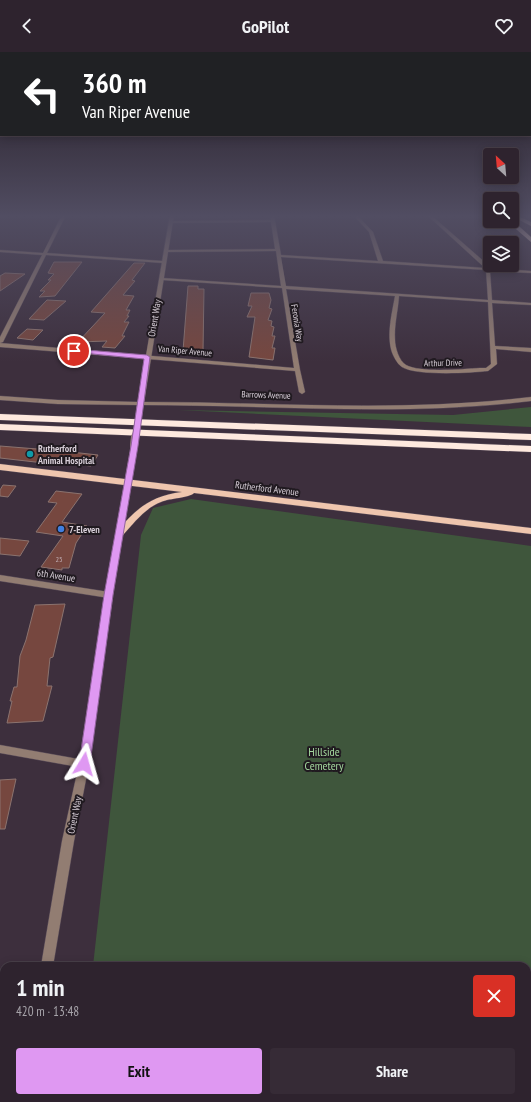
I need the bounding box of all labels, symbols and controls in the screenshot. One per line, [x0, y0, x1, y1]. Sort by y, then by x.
icon: back [16, 15, 38, 37]
text: GoPilot [242, 15, 289, 38]
icon: heart [493, 15, 515, 37]
text: 360 m [82, 64, 146, 101]
icon: left [16, 68, 68, 120]
text: Van Riper Avenue [82, 100, 190, 123]
north arrow [483, 148, 519, 184]
map controls [483, 148, 519, 272]
button: search [483, 192, 519, 228]
button: layers [483, 236, 519, 272]
street label: Orient Way [145, 298, 164, 338]
street label: Feronia Way [289, 303, 306, 343]
pin [57, 334, 91, 368]
icon: arrive [63, 340, 85, 362]
street label: Van Riper Avenue [157, 343, 213, 358]
street label: Arthur Drive [424, 357, 462, 368]
street label: Barrows Avenue [241, 388, 291, 401]
place label: Rutherford Animal Hospital [37, 442, 95, 467]
marker: Rutherford Animal Hospital [25, 449, 35, 459]
street label: Rutherford Avenue [234, 478, 300, 499]
place label: 7-Eleven [69, 523, 100, 536]
marker: 7-Eleven [56, 524, 66, 534]
house number: 25 [55, 554, 63, 564]
street label: 6th Avenue [36, 566, 76, 585]
position arrow [63, 743, 105, 785]
park label: Hillside Cemetery [305, 744, 344, 773]
street label: Orient Way [64, 795, 85, 835]
text: 1 min [16, 972, 64, 1003]
button: close [473, 975, 515, 1017]
text: 420 m · 13:48 [16, 1003, 79, 1020]
button: Exit [16, 1048, 262, 1094]
button: Share [270, 1048, 515, 1094]

